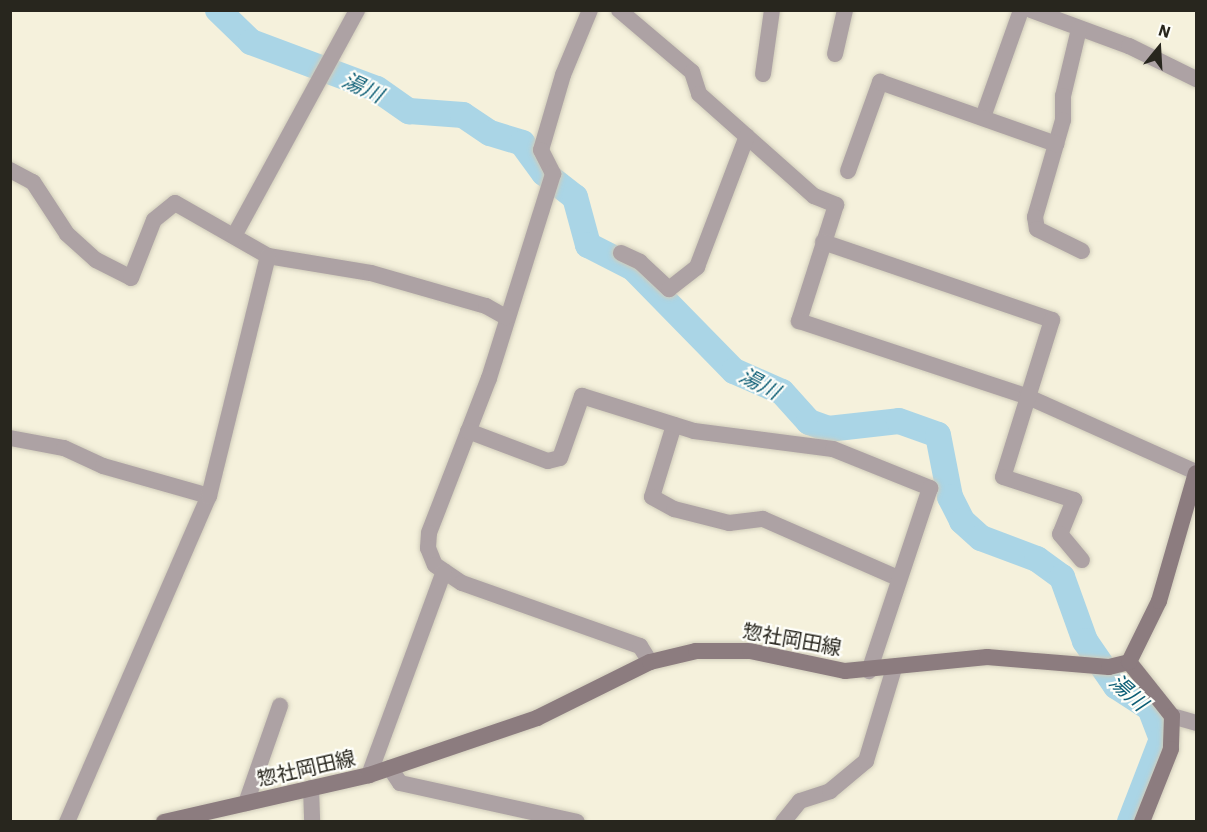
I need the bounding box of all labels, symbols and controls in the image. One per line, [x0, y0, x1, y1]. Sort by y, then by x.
north arrow [1129, 18, 1189, 78]
text: N [1156, 20, 1173, 42]
water label: 湯川 [339, 67, 387, 107]
water label: 湯川 [736, 362, 784, 404]
street label: 惣社岡田線 [741, 618, 843, 660]
water label: 湯川 [1105, 669, 1153, 715]
street label: 惣社岡田線 [255, 745, 357, 791]

